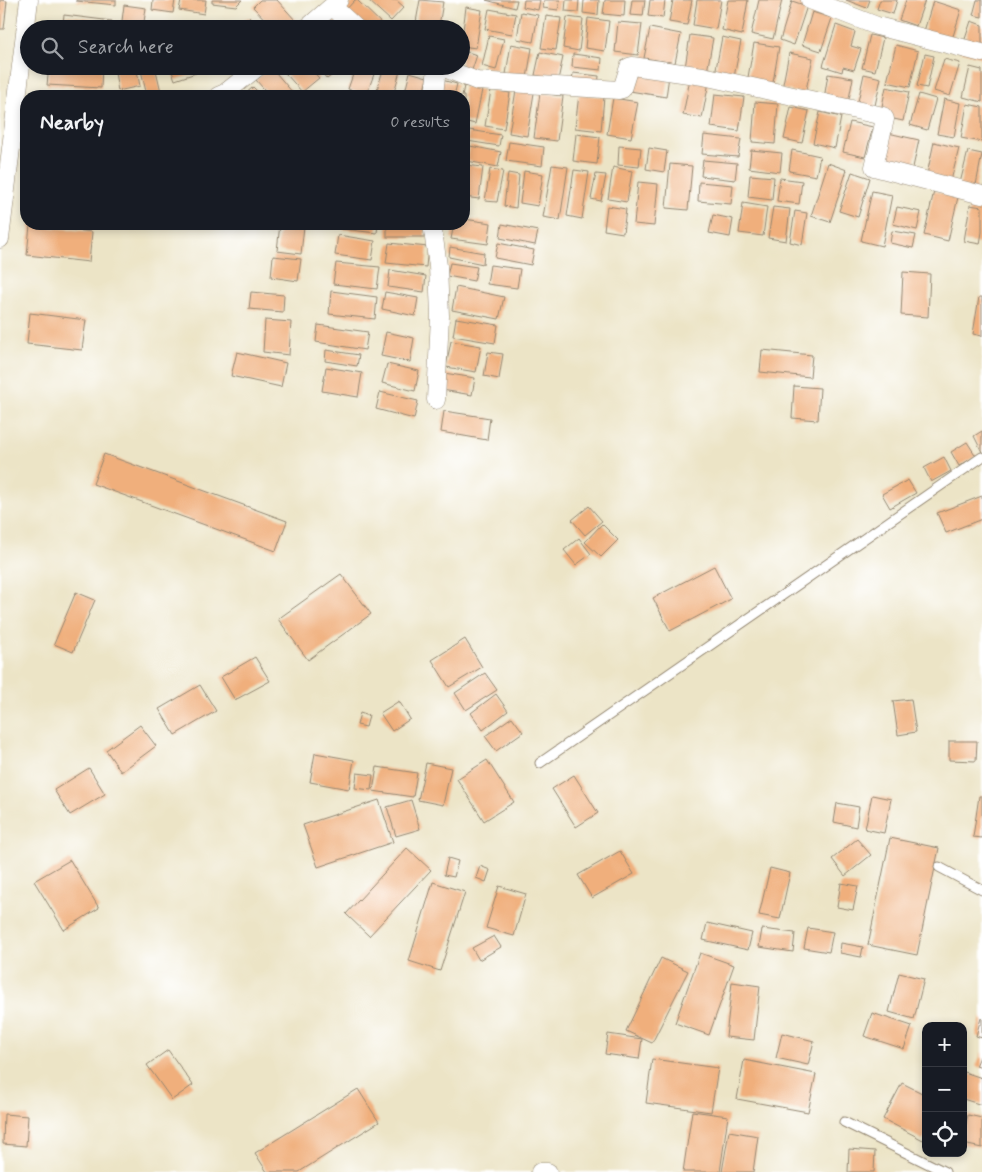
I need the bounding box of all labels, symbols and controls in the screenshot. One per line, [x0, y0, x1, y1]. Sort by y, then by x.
search box [20, 20, 470, 75]
icon: search [38, 34, 66, 62]
text: Search here [78, 35, 174, 60]
text: Nearby [40, 109, 104, 137]
text: 0 results [390, 112, 450, 133]
map controls [922, 1022, 967, 1157]
button: + [922, 1022, 967, 1067]
button: − [922, 1067, 967, 1112]
button: locate [922, 1112, 967, 1157]

